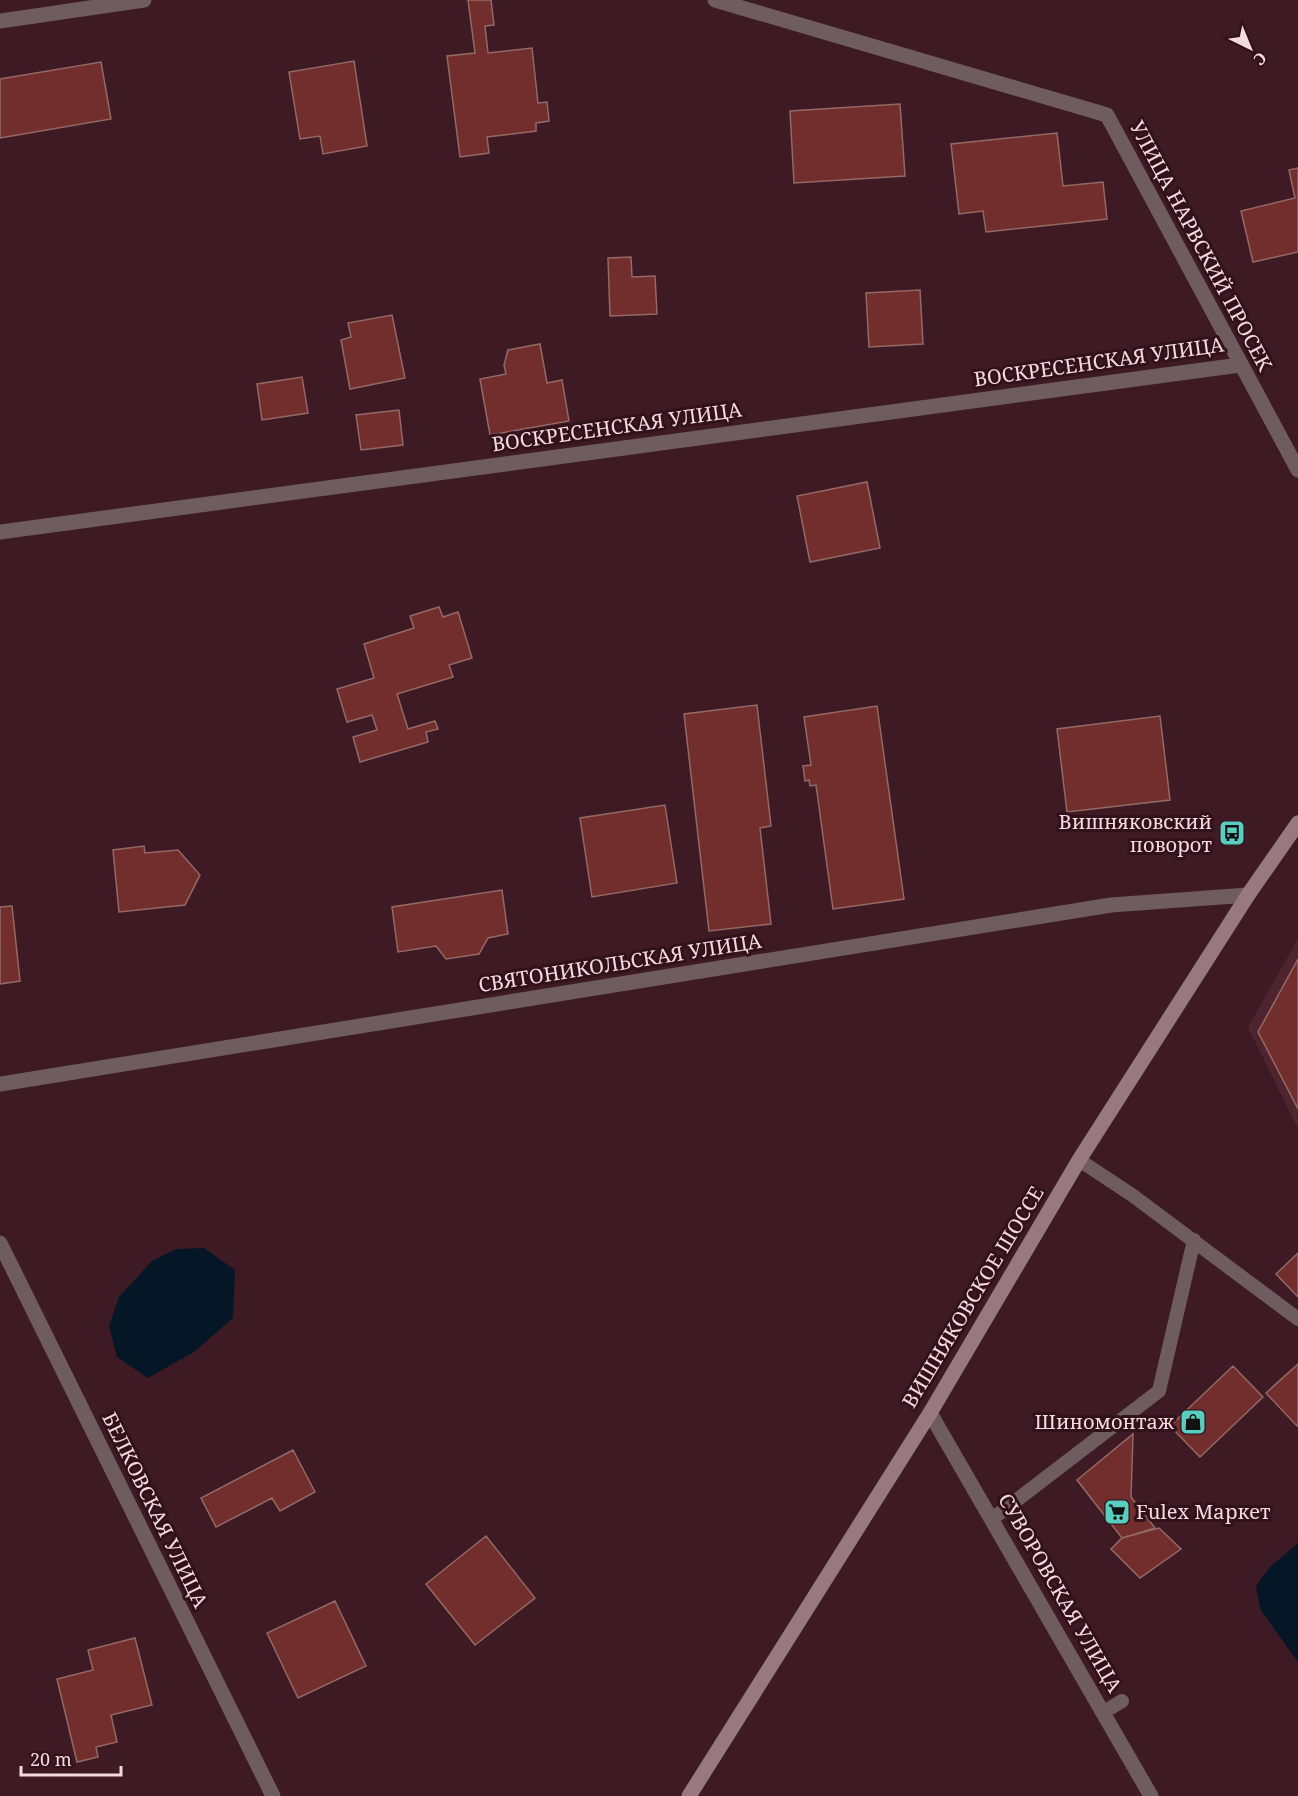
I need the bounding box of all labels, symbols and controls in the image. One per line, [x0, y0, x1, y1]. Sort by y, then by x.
north arrow [1220, 18, 1280, 78]
text: С [1249, 47, 1272, 71]
street label: УЛИЦА НАРВСКИЙ ПРОСЕК [1124, 116, 1279, 376]
street label: ВОСКРЕСЕНСКАЯ УЛИЦА [972, 330, 1227, 392]
street label: ВОСКРЕСЕНСКАЯ УЛИЦА [490, 395, 745, 457]
place label: Вишняковский поворот [1059, 808, 1212, 858]
bus stop icon: Вишняковский поворот [1217, 818, 1247, 848]
street label: СВЯТОНИКОЛЬСКАЯ УЛИЦА [476, 927, 764, 998]
street label: ВИШНЯКОВСКОЕ ШОССЕ [896, 1181, 1050, 1413]
shop icon: Шиномонтаж [1178, 1407, 1208, 1437]
street label: БЕЛКОВСКАЯ УЛИЦА [96, 1408, 215, 1613]
place label: Шиномонтаж [1035, 1408, 1174, 1435]
street label: СУВОРОВСКАЯ УЛИЦА [992, 1488, 1129, 1698]
supermarket icon: Fulex Маркет [1102, 1497, 1132, 1527]
place label: Fulex Маркет [1136, 1498, 1271, 1525]
scale bar [21, 1739, 122, 1777]
text: 20 m [30, 1747, 72, 1771]

